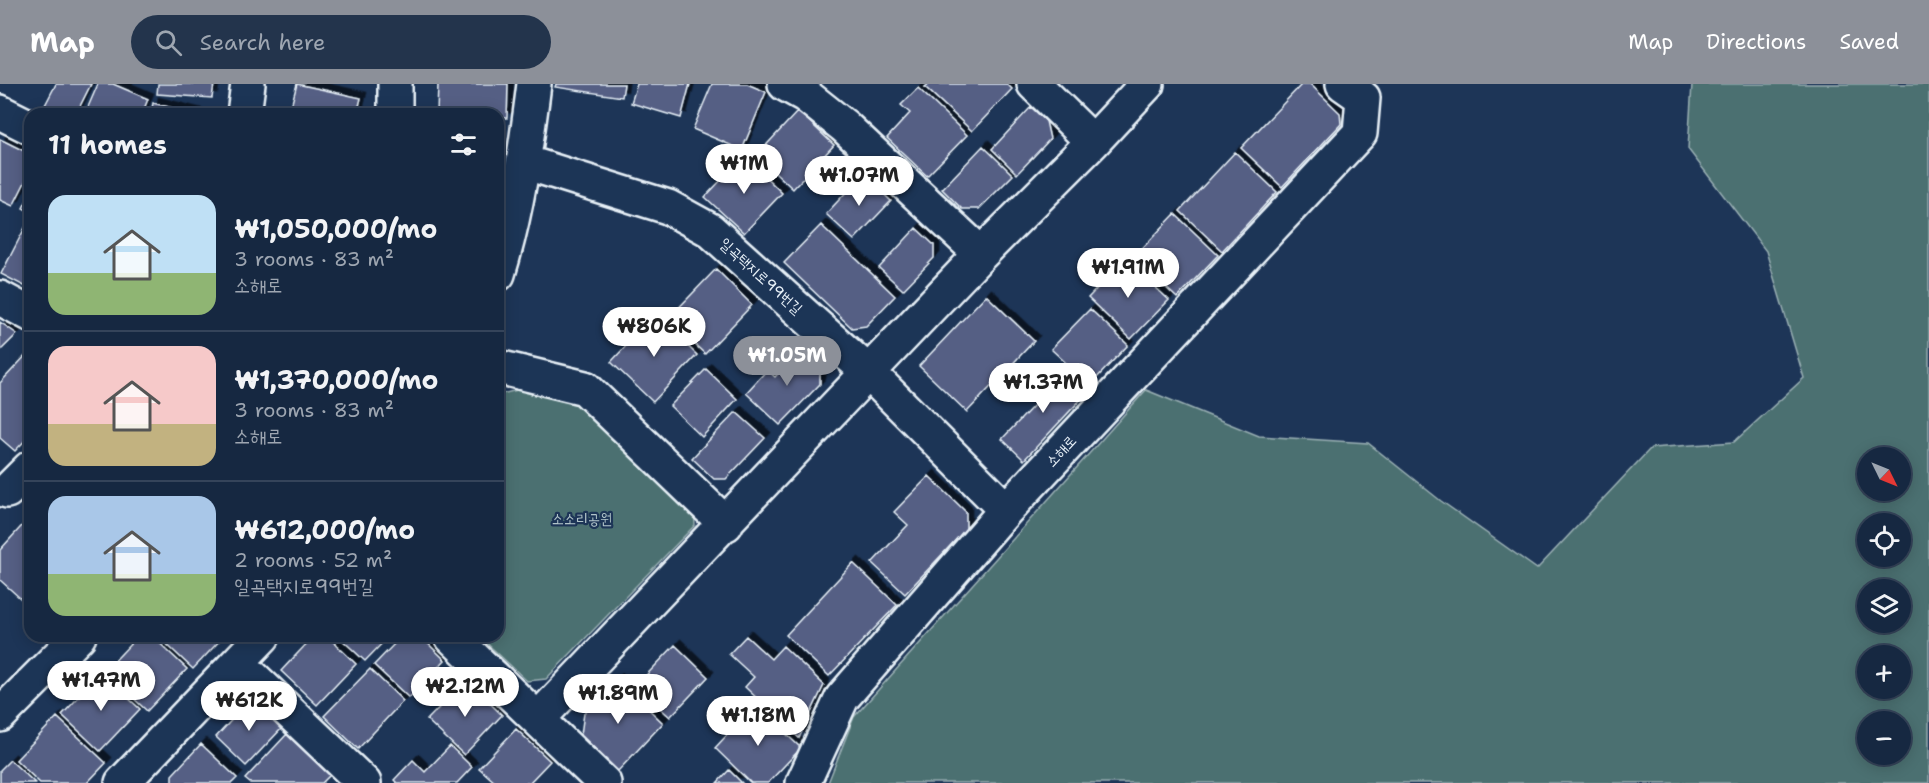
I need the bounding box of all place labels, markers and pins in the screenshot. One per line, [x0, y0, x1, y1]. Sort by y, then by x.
pin: ₩1M [715, 144, 773, 195]
pin: ₩1.07M [810, 156, 908, 207]
pin: ₩1.91M [1079, 248, 1177, 299]
pin: ₩806K [612, 307, 696, 358]
pin: ₩1.05M [738, 336, 836, 387]
pin: ₩1.37M [994, 363, 1092, 414]
pin: ₩1.47M [52, 661, 150, 712]
pin: ₩2.12M [416, 667, 514, 718]
pin: ₩1.89M [569, 674, 667, 725]
pin: ₩612K [207, 681, 291, 732]
pin: ₩1.18M [709, 696, 807, 747]

